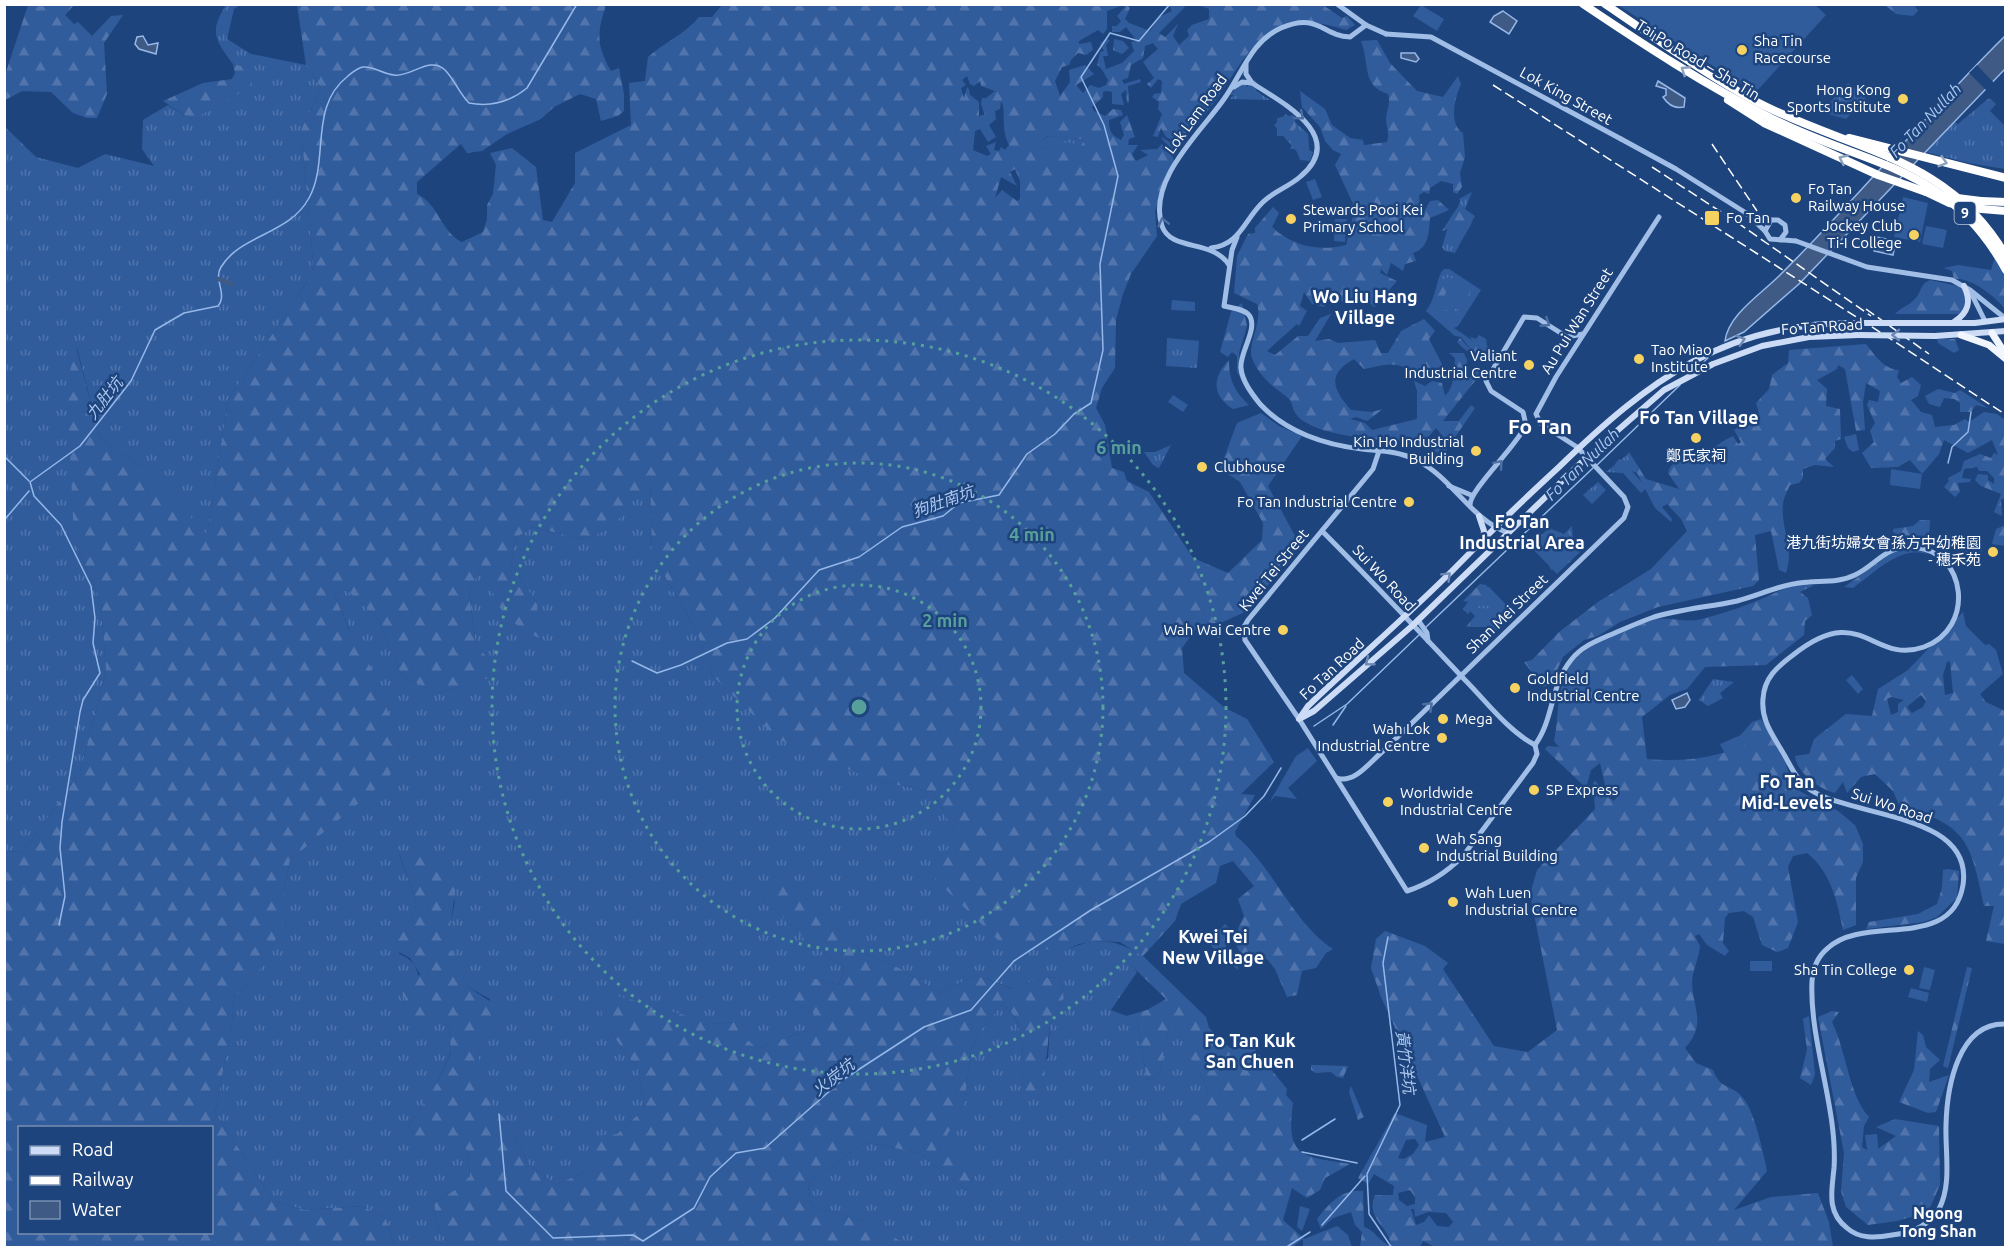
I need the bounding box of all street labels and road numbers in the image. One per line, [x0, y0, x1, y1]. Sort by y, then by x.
street label: Tai Po Road – Sha Tin [1633, 16, 1763, 103]
street label: Lok King Street [1517, 63, 1615, 128]
street label: Lok Lam Road [1161, 71, 1230, 157]
road number: 9 [1954, 202, 1976, 224]
street label: Au Pui Wan Street [1537, 265, 1616, 377]
street label: Fo Tan Road [1780, 315, 1864, 338]
street label: Kwei Tei Street [1235, 525, 1312, 614]
street label: Sui Wo Road [1350, 541, 1419, 614]
street label: Shan Mei Street [1462, 570, 1551, 657]
street label: Fo Tan Road [1296, 634, 1367, 703]
street label: Sui Wo Road [1850, 784, 1935, 827]

